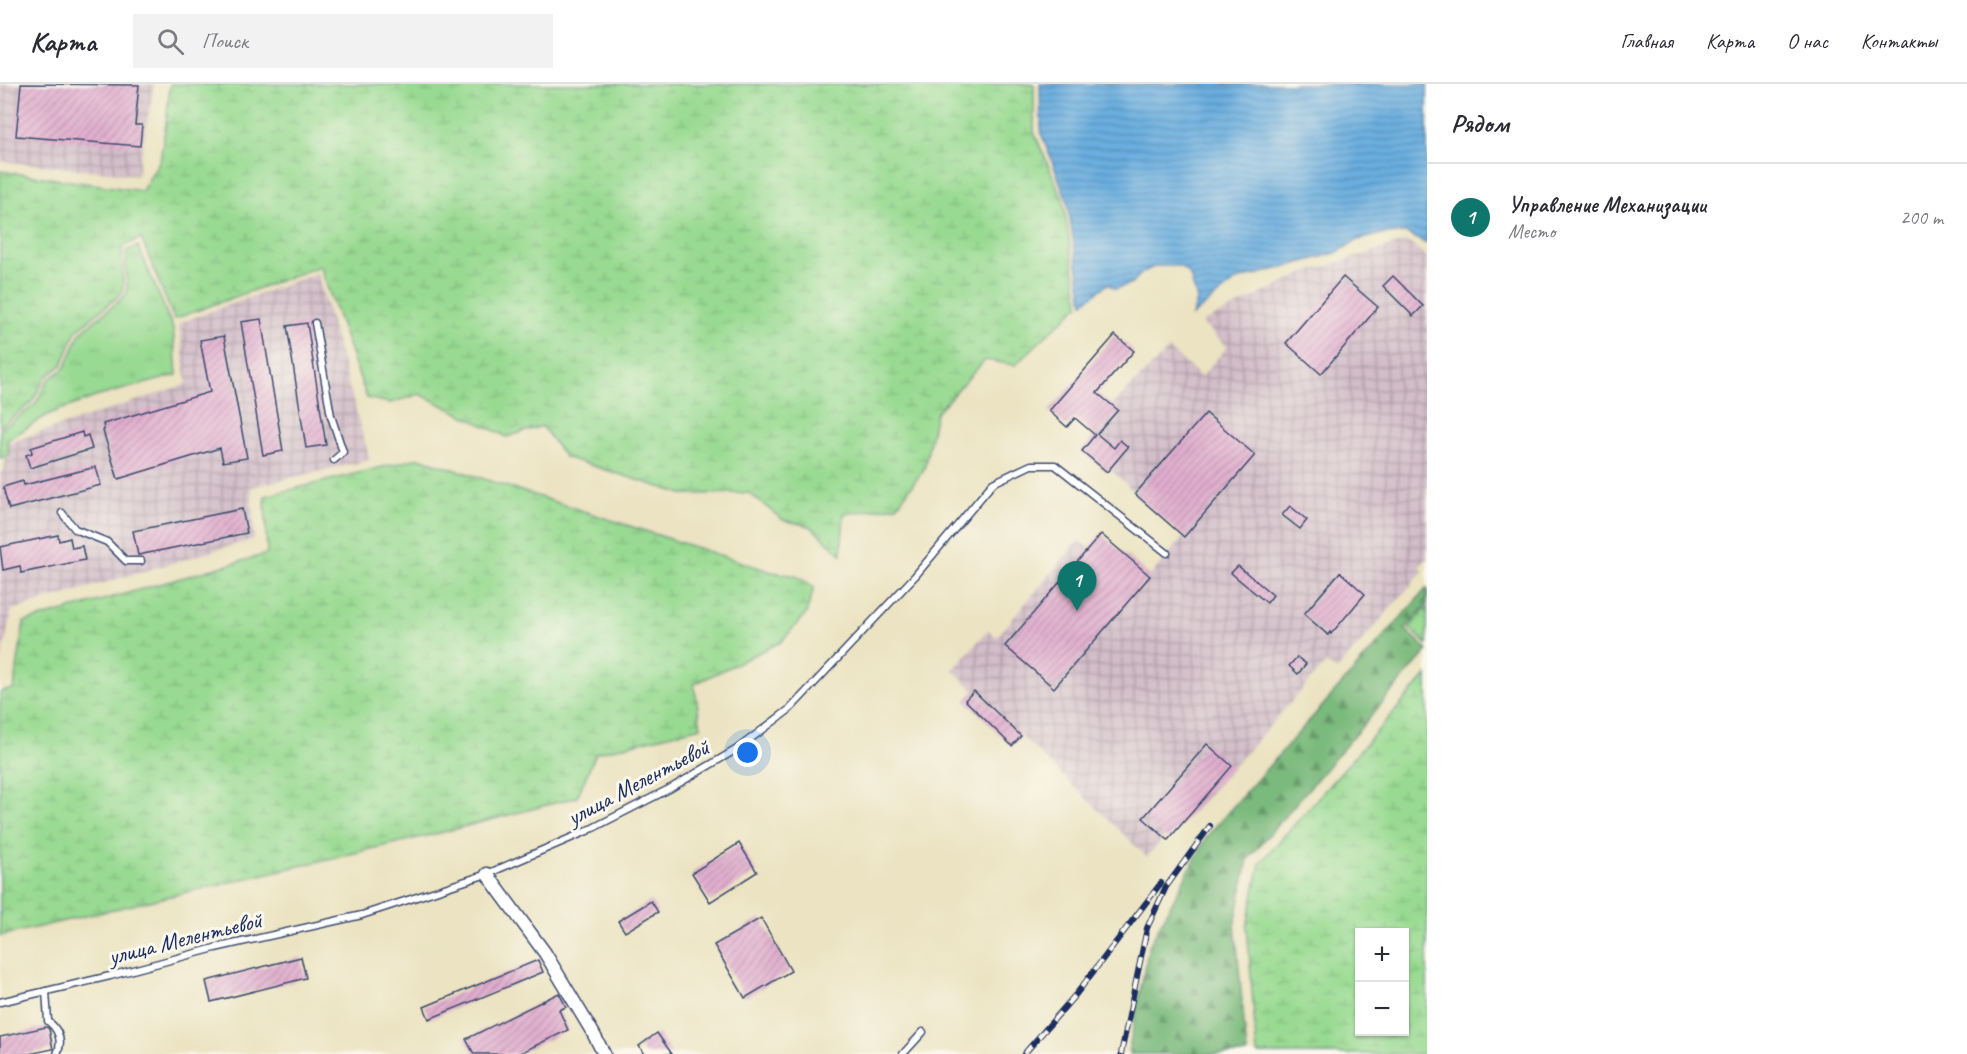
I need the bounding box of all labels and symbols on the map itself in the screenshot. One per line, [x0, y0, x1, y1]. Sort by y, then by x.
pin: 1 [1058, 562, 1096, 611]
street label: улица Мелентьевой [560, 731, 716, 833]
your location [733, 738, 762, 767]
street label: улица Мелентьевой [103, 904, 267, 972]

